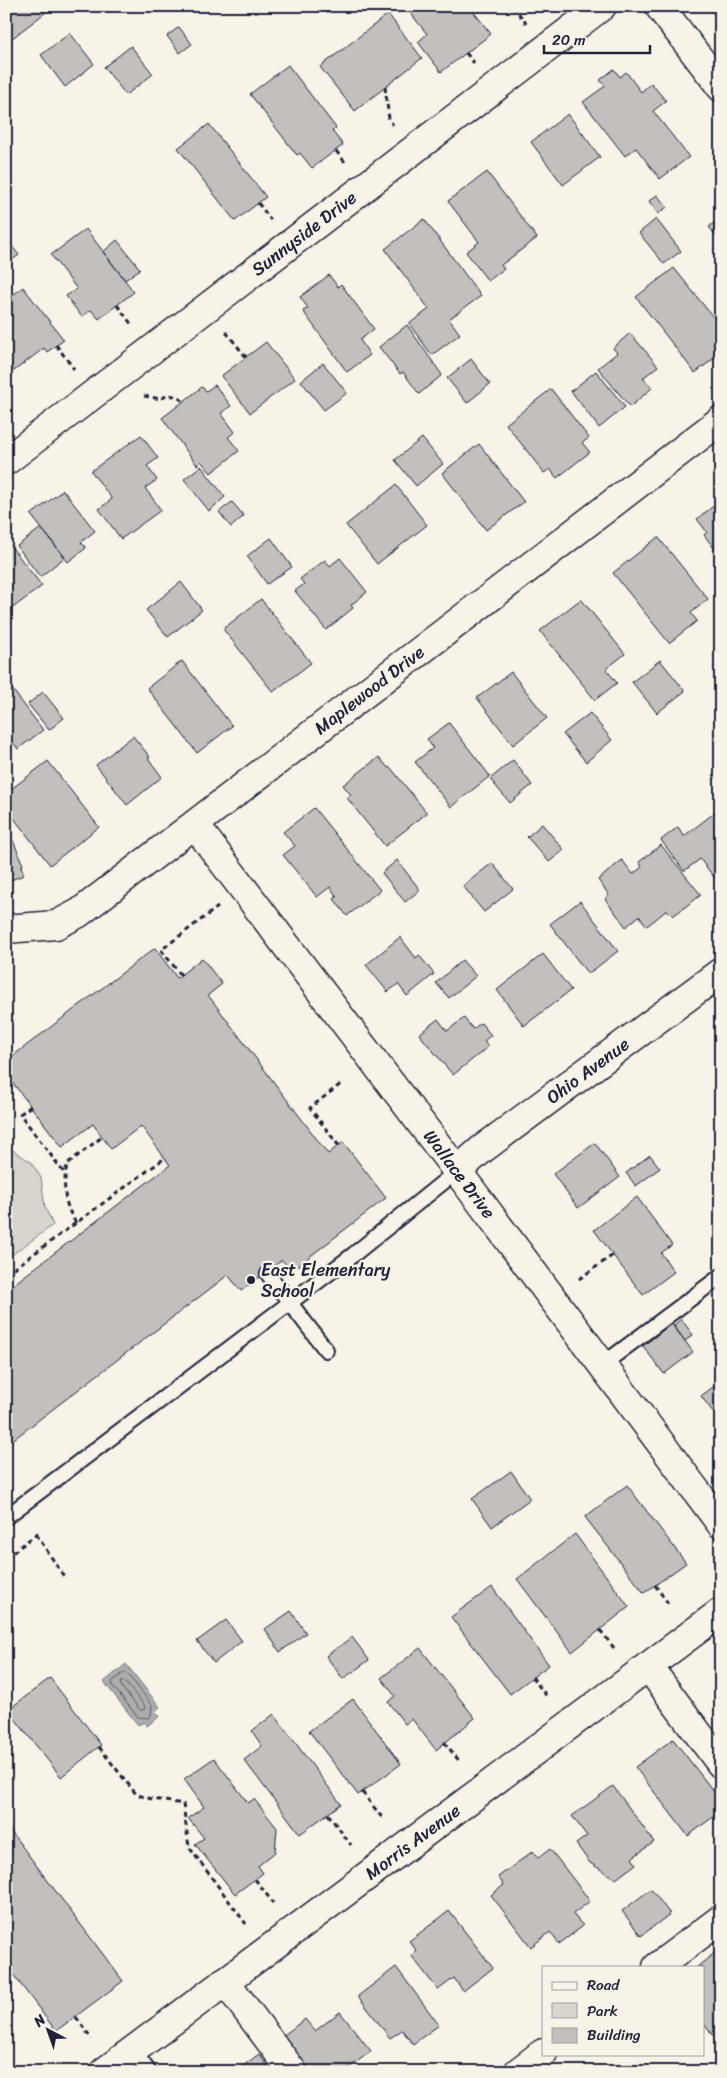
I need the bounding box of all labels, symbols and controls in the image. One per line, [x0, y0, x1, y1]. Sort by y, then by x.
scale bar [544, 22, 651, 54]
text: 20 m [552, 27, 586, 53]
street label: Sunnyside Drive [244, 182, 364, 285]
street label: Maplewood Drive [307, 637, 432, 743]
street label: Ohio Avenue [539, 1029, 637, 1113]
street label: Wallace Drive [415, 1122, 504, 1226]
place label: East Elementary School [261, 1254, 391, 1307]
marker: East Elementary School [245, 1274, 257, 1286]
street label: Morris Avenue [358, 1795, 468, 1889]
legend [542, 1966, 704, 2056]
text: Road [587, 1972, 620, 1998]
text: Park [587, 1998, 618, 2024]
north arrow [22, 2006, 72, 2056]
text: N [27, 2008, 52, 2034]
text: Building [587, 2022, 641, 2048]

